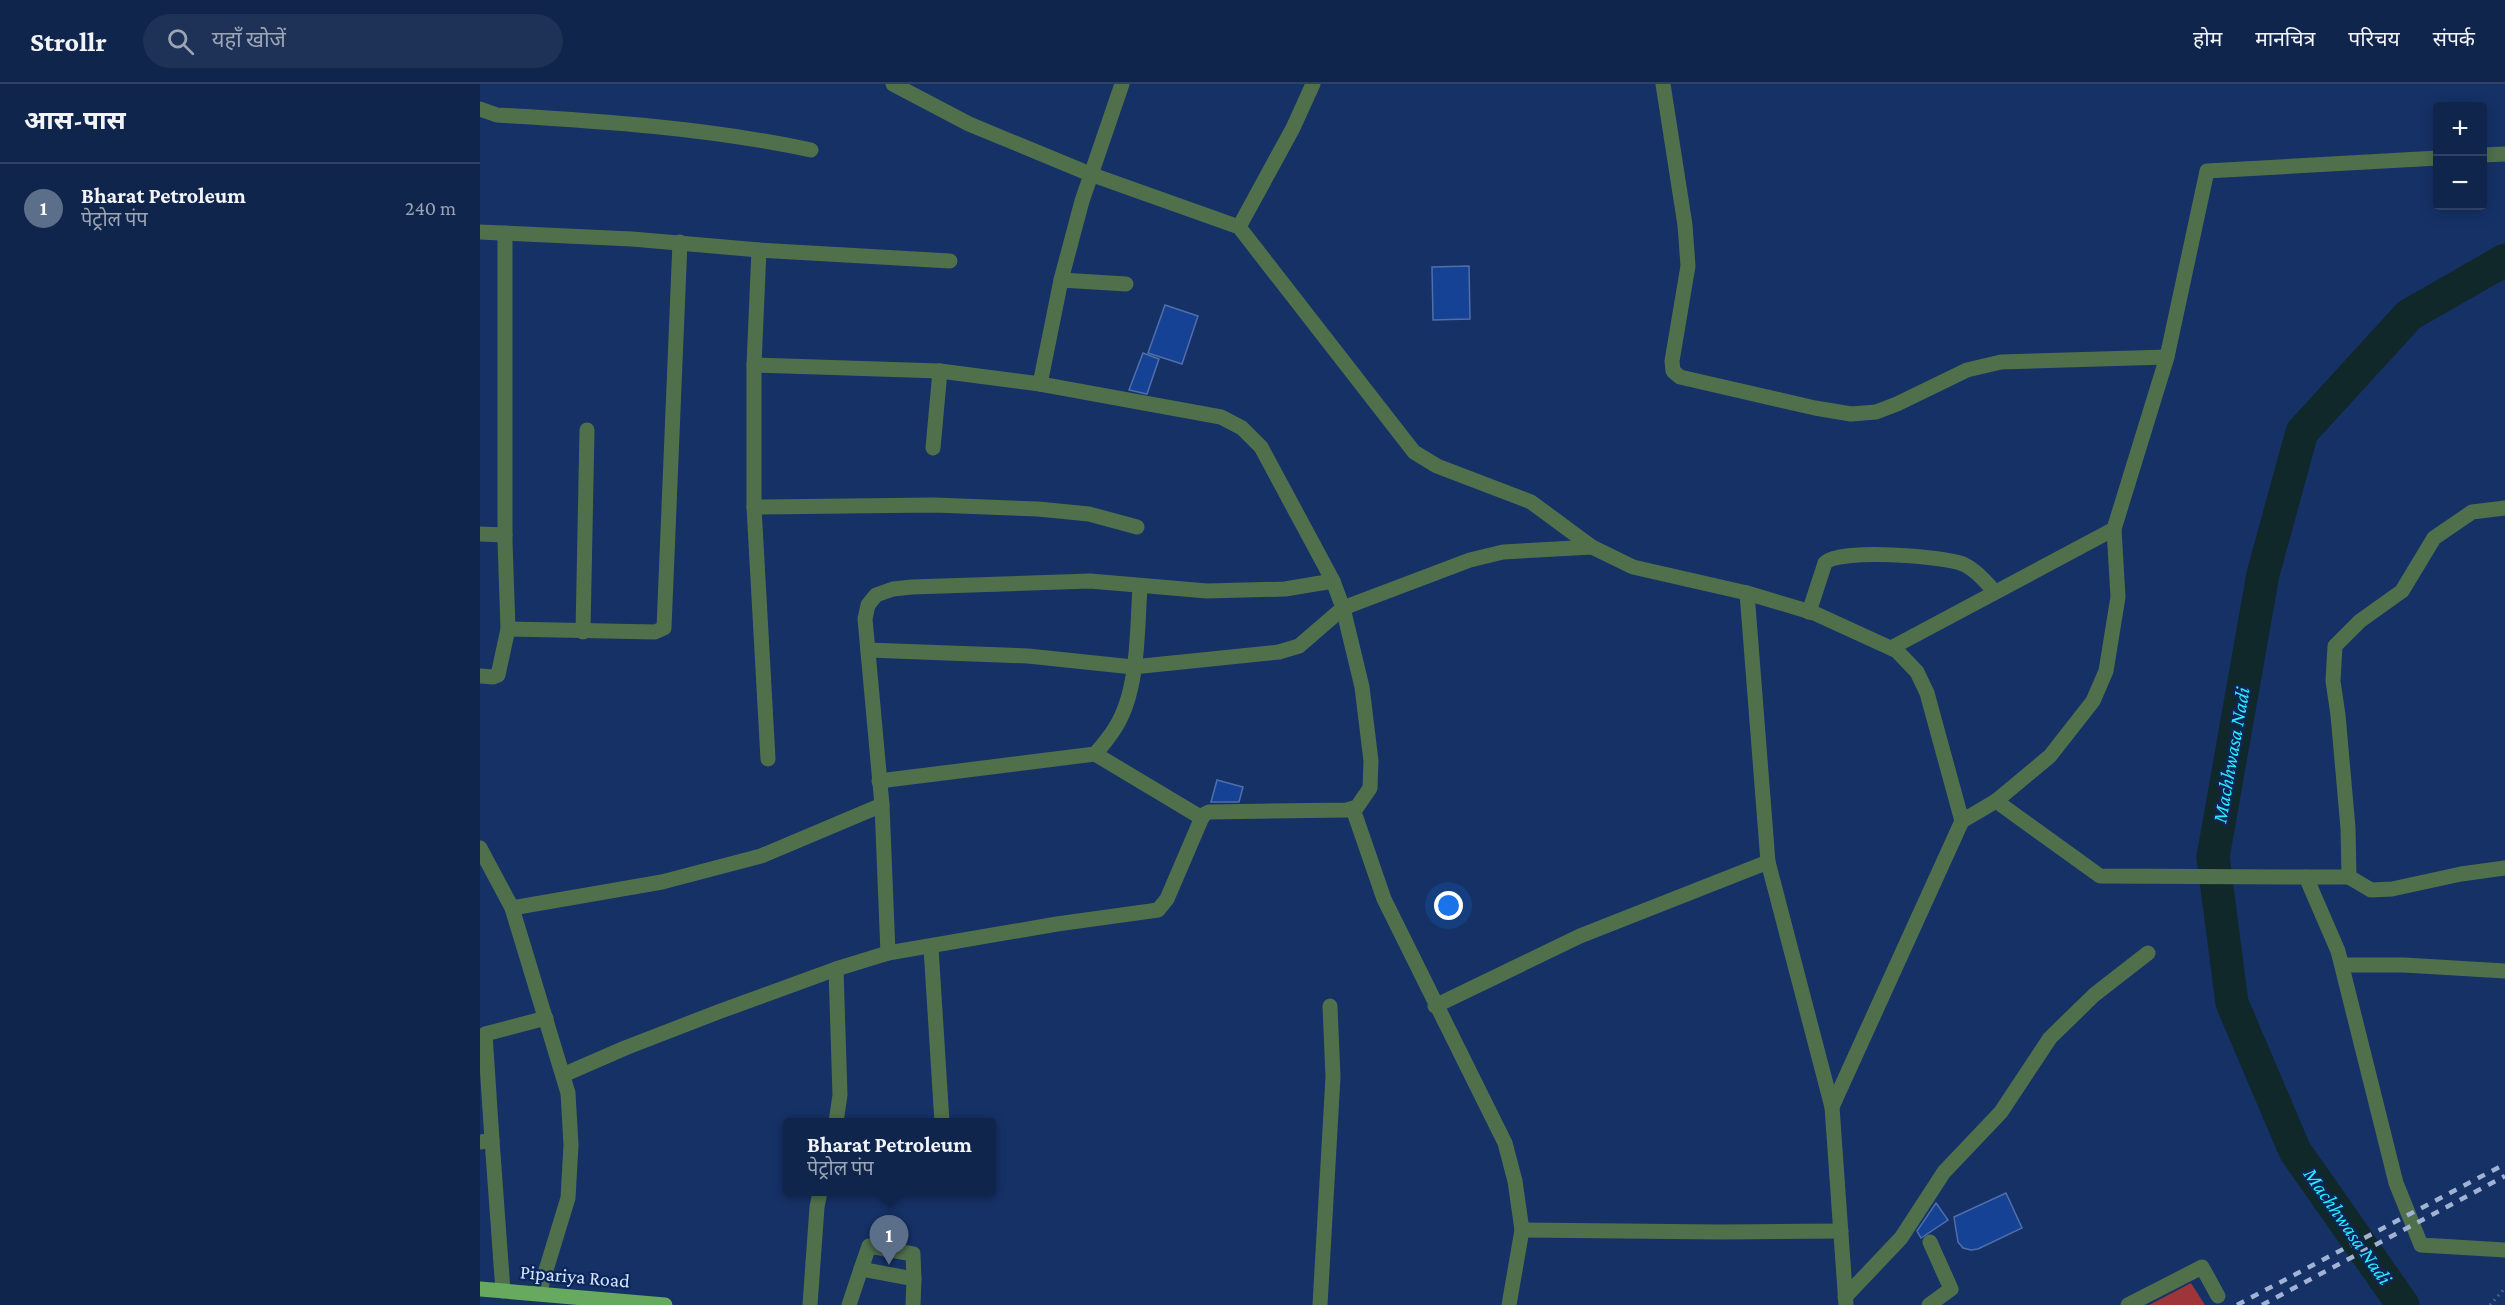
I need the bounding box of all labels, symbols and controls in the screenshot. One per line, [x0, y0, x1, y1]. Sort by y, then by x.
search box [143, 14, 563, 68]
icon: search [164, 25, 197, 58]
text: Strollr [30, 26, 107, 57]
text: यहाँ खोजें [212, 27, 286, 52]
text: होम [2193, 27, 2222, 51]
text: मानचित्र [2255, 27, 2315, 51]
text: परिचय [2348, 27, 2400, 51]
text: संपर्क [2433, 27, 2475, 51]
map controls [2433, 102, 2487, 210]
button: + [2433, 102, 2487, 156]
text: आस-पास [24, 106, 126, 135]
button: − [2433, 156, 2487, 210]
text: Bharat Petroleum [81, 183, 246, 208]
text: 1 [40, 197, 47, 219]
text: 240 m [405, 197, 456, 219]
text: पेट्रोल पंप [81, 208, 148, 230]
water label: Machhwasa Nadi [2207, 685, 2255, 826]
your location [1434, 891, 1463, 920]
popup [783, 1118, 996, 1196]
text: Bharat Petroleum [807, 1132, 972, 1157]
text: पेट्रोल पंप [807, 1157, 874, 1179]
water label: Machhwasa Nadi [2298, 1162, 2397, 1289]
pin: 1 [870, 1216, 908, 1265]
street label: Pipariya Road [519, 1260, 631, 1293]

